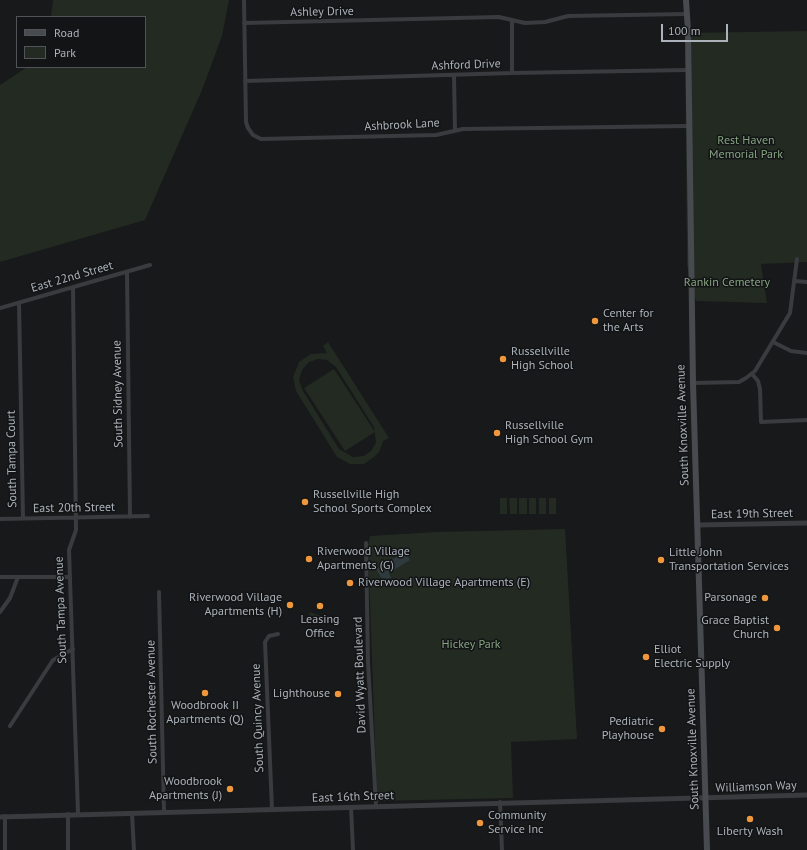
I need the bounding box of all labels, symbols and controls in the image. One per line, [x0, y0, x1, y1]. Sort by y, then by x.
street label: Ashley Drive [290, 4, 354, 20]
legend [16, 16, 146, 68]
scale bar [663, 16, 730, 42]
text: 100 m [668, 23, 701, 38]
text: Road [54, 25, 79, 40]
text: Park [54, 45, 76, 60]
street label: Ashford Drive [431, 57, 501, 73]
street label: Ashbrook Lane [364, 116, 440, 134]
park label: Rest Haven Memorial Park [709, 134, 783, 162]
street label: East 22nd Street [29, 258, 115, 296]
park label: Rankin Cemetery [684, 276, 770, 290]
place label: Center for the Arts [603, 307, 654, 335]
marker: Center for the Arts [590, 316, 600, 326]
street label: South Sidney Avenue [110, 340, 126, 448]
place label: Russellville High School [511, 345, 573, 373]
marker: Russellville High School [498, 354, 508, 364]
street label: South Knoxville Avenue [674, 364, 692, 486]
street label: South Tampa Court [4, 410, 20, 508]
place label: Russellville High School Gym [505, 419, 593, 447]
marker: Russellville High School Gym [492, 428, 502, 438]
place label: Russellville High School Sports Complex [313, 488, 432, 516]
marker: Russellville High School Sports Complex [300, 497, 310, 507]
street label: East 20th Street [33, 500, 115, 516]
street label: East 19th Street [711, 506, 793, 522]
place label: Riverwood Village Apartments (G) [317, 545, 410, 573]
place label: Little John Transportation Services [669, 546, 789, 574]
marker: Riverwood Village Apartments (G) [304, 554, 314, 564]
marker: Little John Transportation Services [656, 555, 666, 565]
street label: South Tampa Avenue [52, 556, 70, 664]
place label: Riverwood Village Apartments (E) [358, 576, 530, 590]
marker: Riverwood Village Apartments (E) [345, 578, 355, 588]
place label: Riverwood Village Apartments (H) [189, 591, 282, 619]
place label: Parsonage [704, 591, 757, 605]
marker: Parsonage [760, 593, 770, 603]
marker: Riverwood Village Apartments (H) [285, 600, 295, 610]
marker: Leasing Office [315, 601, 325, 611]
place label: Leasing Office [301, 613, 339, 641]
place label: Grace Baptist Church [701, 614, 769, 642]
street label: David Wyatt Boulevard [351, 616, 369, 734]
marker: Grace Baptist Church [772, 623, 782, 633]
park label: Hickey Park [442, 638, 500, 652]
street label: South Rochester Avenue [144, 640, 160, 764]
place label: Elliot Electric Supply [654, 643, 730, 671]
marker: Elliot Electric Supply [641, 652, 651, 662]
street label: South Quincy Avenue [249, 663, 267, 773]
place label: Lighthouse [273, 687, 330, 701]
marker: Woodbrook II Apartments (Q) [200, 688, 210, 698]
street label: South Knoxville Avenue [684, 688, 702, 810]
marker: Lighthouse [333, 689, 343, 699]
place label: Woodbrook II Apartments (Q) [166, 699, 244, 727]
place label: Pediatric Playhouse [602, 715, 654, 743]
marker: Pediatric Playhouse [657, 724, 667, 734]
place label: Woodbrook Apartments (J) [149, 775, 222, 803]
street label: Williamson Way [715, 778, 797, 796]
marker: Woodbrook Apartments (J) [225, 784, 235, 794]
street label: East 16th Street [312, 788, 394, 806]
place label: Community Service Inc [488, 809, 546, 837]
marker: Liberty Wash [745, 814, 755, 824]
marker: Community Service Inc [475, 818, 485, 828]
place label: Liberty Wash [717, 825, 783, 839]

